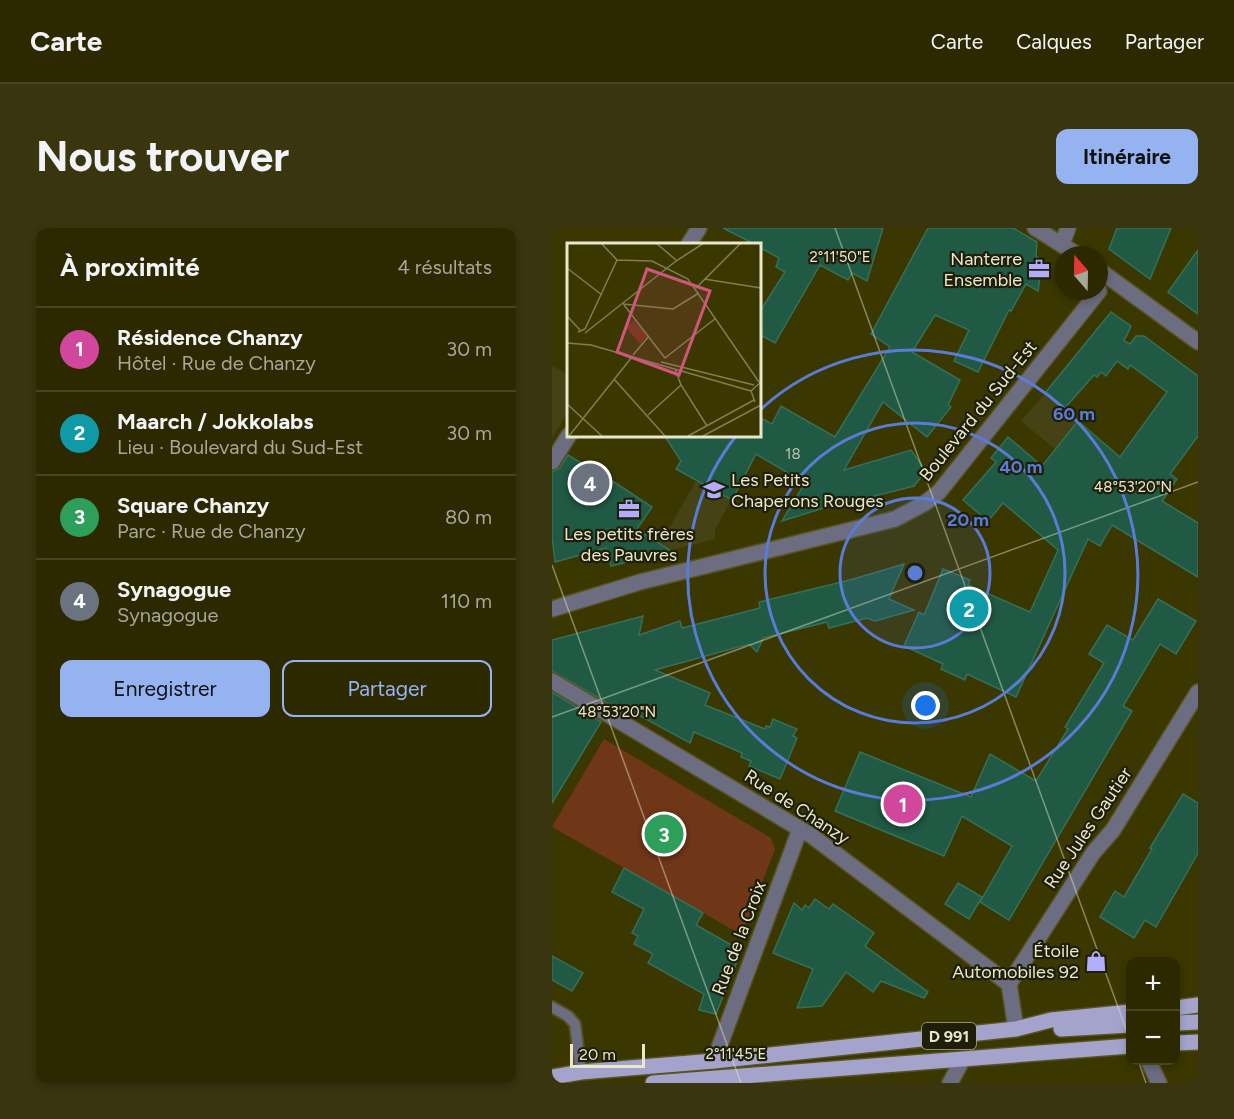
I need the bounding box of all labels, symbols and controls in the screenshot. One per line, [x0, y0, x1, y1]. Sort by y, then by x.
text: Carte [30, 24, 102, 58]
text: Carte [931, 29, 983, 54]
text: Calques [1016, 29, 1092, 54]
text: Partager [1125, 29, 1204, 54]
button: Itinéraire [1056, 129, 1198, 184]
text: Nous trouver [36, 131, 289, 182]
inset map [567, 243, 760, 436]
north arrow [1054, 246, 1108, 300]
text: 2°11'50"E [809, 248, 871, 266]
place label: Nanterre Ensemble [943, 248, 1022, 291]
text: À proximité [60, 251, 200, 283]
text: 4 résultats [397, 255, 492, 279]
office icon: Nanterre Ensemble [1027, 257, 1051, 281]
text: Résidence Chanzy [117, 324, 303, 351]
street label: Boulevard du Sud-Est [915, 336, 1042, 486]
text: 1 [75, 337, 84, 361]
text: 30 m [446, 337, 492, 361]
text: Hôtel · Rue de Chanzy [117, 351, 316, 375]
text: 60 m [1053, 403, 1095, 425]
text: Maarch / Jokkolabs [117, 408, 313, 435]
text: 2 [74, 421, 85, 445]
text: 30 m [446, 421, 492, 445]
text: Lieu · Boulevard du Sud-Est [117, 435, 363, 459]
house number: 18 [785, 445, 801, 463]
text: 40 m [999, 456, 1043, 478]
pin: 4 [570, 460, 609, 506]
place label: Les Petits Chaperons Rouges [731, 469, 884, 512]
school or university icon: Les Petits Chaperons Rouges [702, 478, 726, 502]
text: 48°53'20"N [1094, 478, 1172, 496]
text: Square Chanzy [117, 492, 269, 519]
office icon: Les petits frères des Pauvres [617, 497, 641, 521]
text: 3 [74, 505, 85, 529]
text: 80 m [445, 505, 492, 529]
text: 20 m [947, 509, 989, 531]
text: Parc · Rue de Chanzy [117, 519, 306, 543]
place label: Les petits frères des Pauvres [564, 523, 694, 566]
centre of rings [905, 563, 925, 583]
text: Synagogue [117, 576, 231, 603]
pin: 2 [950, 586, 988, 632]
text: 4 [73, 589, 86, 613]
text: 110 m [441, 589, 492, 613]
text: Synagogue [117, 603, 218, 627]
button: Enregistrer [60, 660, 270, 717]
button: Partager [282, 660, 492, 717]
your location [911, 691, 940, 720]
text: 48°53'20"N [578, 703, 656, 721]
street label: Rue Jules Gautier [1039, 763, 1137, 893]
street label: Rue de Chanzy [740, 765, 854, 849]
pin: 1 [884, 782, 922, 826]
pin: 3 [644, 812, 684, 856]
street label: Rue de la Croix [707, 878, 771, 998]
place label: Étoile Automobiles 92 [952, 940, 1079, 983]
shop icon: Étoile Automobiles 92 [1084, 949, 1108, 973]
map controls [1126, 957, 1180, 1065]
button: + [1126, 957, 1180, 1011]
button: − [1126, 1011, 1180, 1065]
road number: D 991 [922, 1023, 976, 1049]
scale bar [570, 1041, 645, 1068]
text: 20 m [579, 1045, 616, 1064]
text: 2°11'45"E [706, 1045, 766, 1063]

